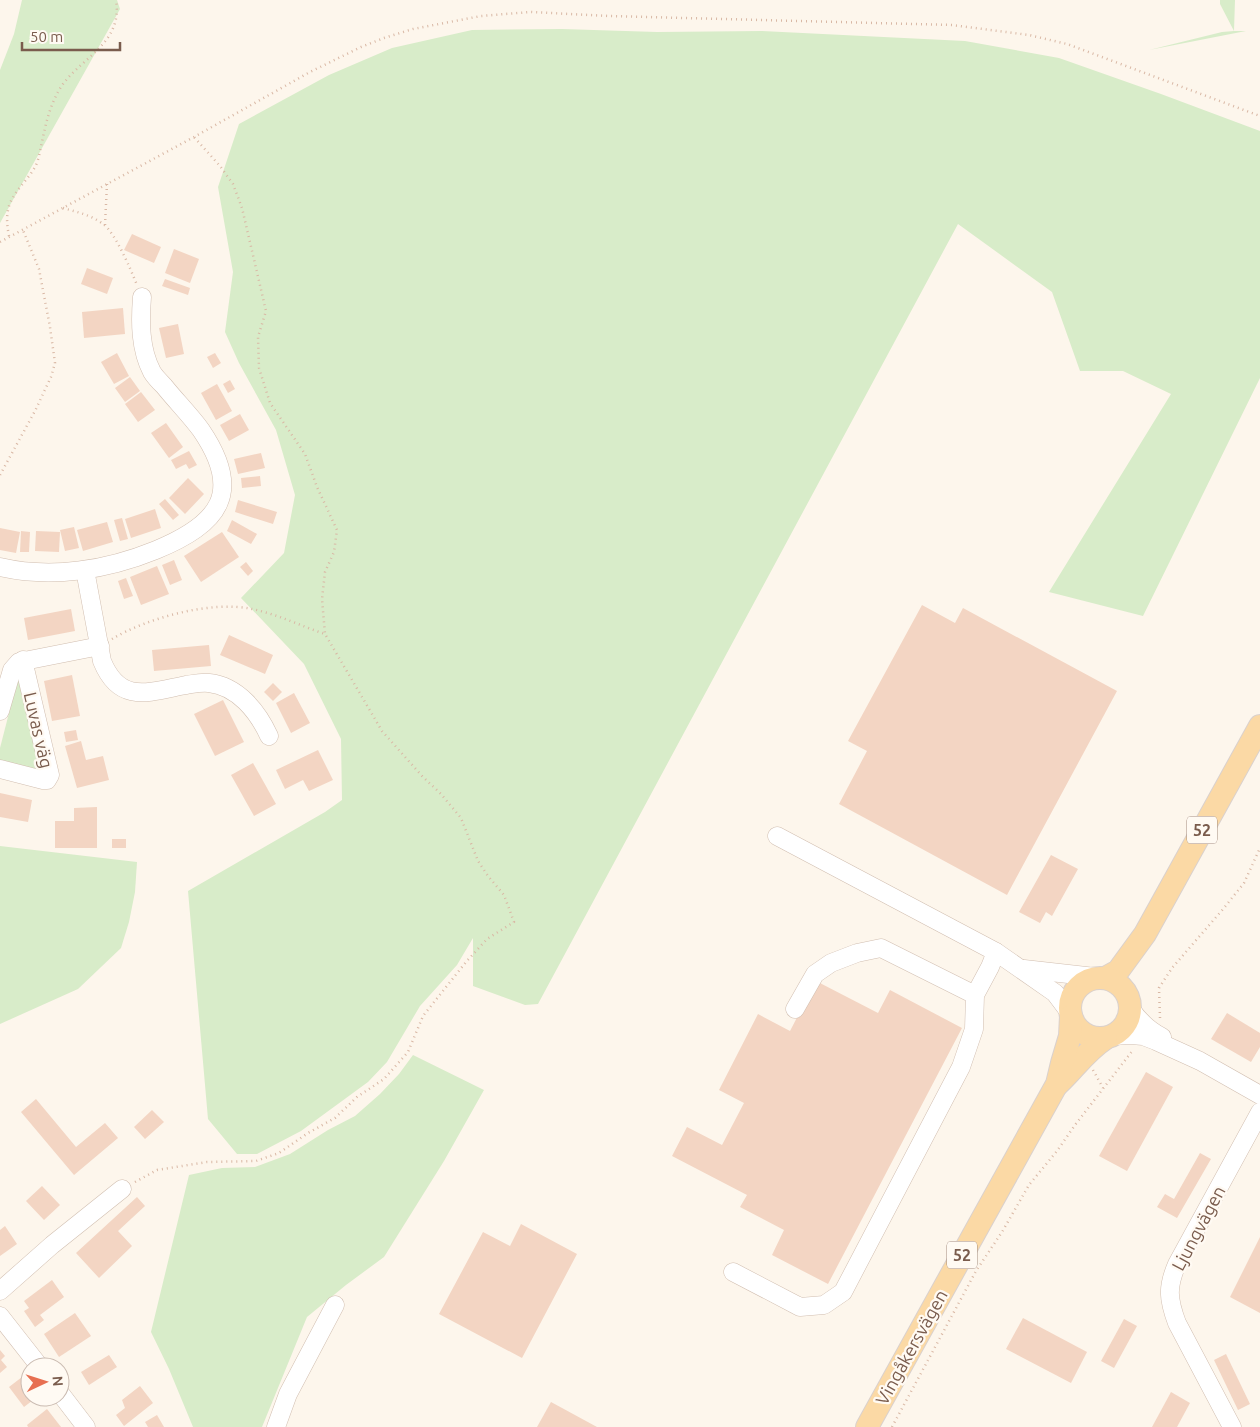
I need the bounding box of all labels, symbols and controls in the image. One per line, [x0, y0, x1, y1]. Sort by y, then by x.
scale bar [22, 20, 120, 52]
text: 50 m [30, 28, 63, 45]
street label: Luvas väg [21, 690, 57, 770]
road number: 52 [1187, 816, 1217, 844]
street label: Ljungvägen [1167, 1182, 1229, 1274]
road number: 52 [947, 1242, 977, 1268]
street label: Vingåkersvägen [871, 1286, 951, 1408]
north arrow [20, 1357, 70, 1407]
text: N [50, 1375, 66, 1387]

